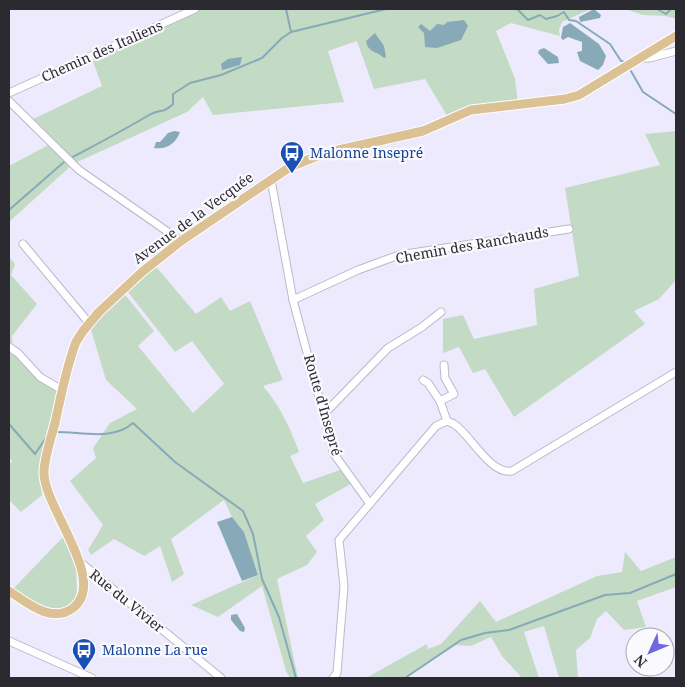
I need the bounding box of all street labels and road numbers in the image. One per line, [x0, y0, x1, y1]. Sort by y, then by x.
street label: Chemin des Italiens [38, 15, 165, 86]
street label: Avenue de la Vecquée [129, 167, 257, 268]
street label: Chemin des Ranchauds [394, 222, 550, 267]
street label: Route d'Insepré [300, 352, 347, 458]
street label: Rue du Vivier [86, 565, 169, 637]

